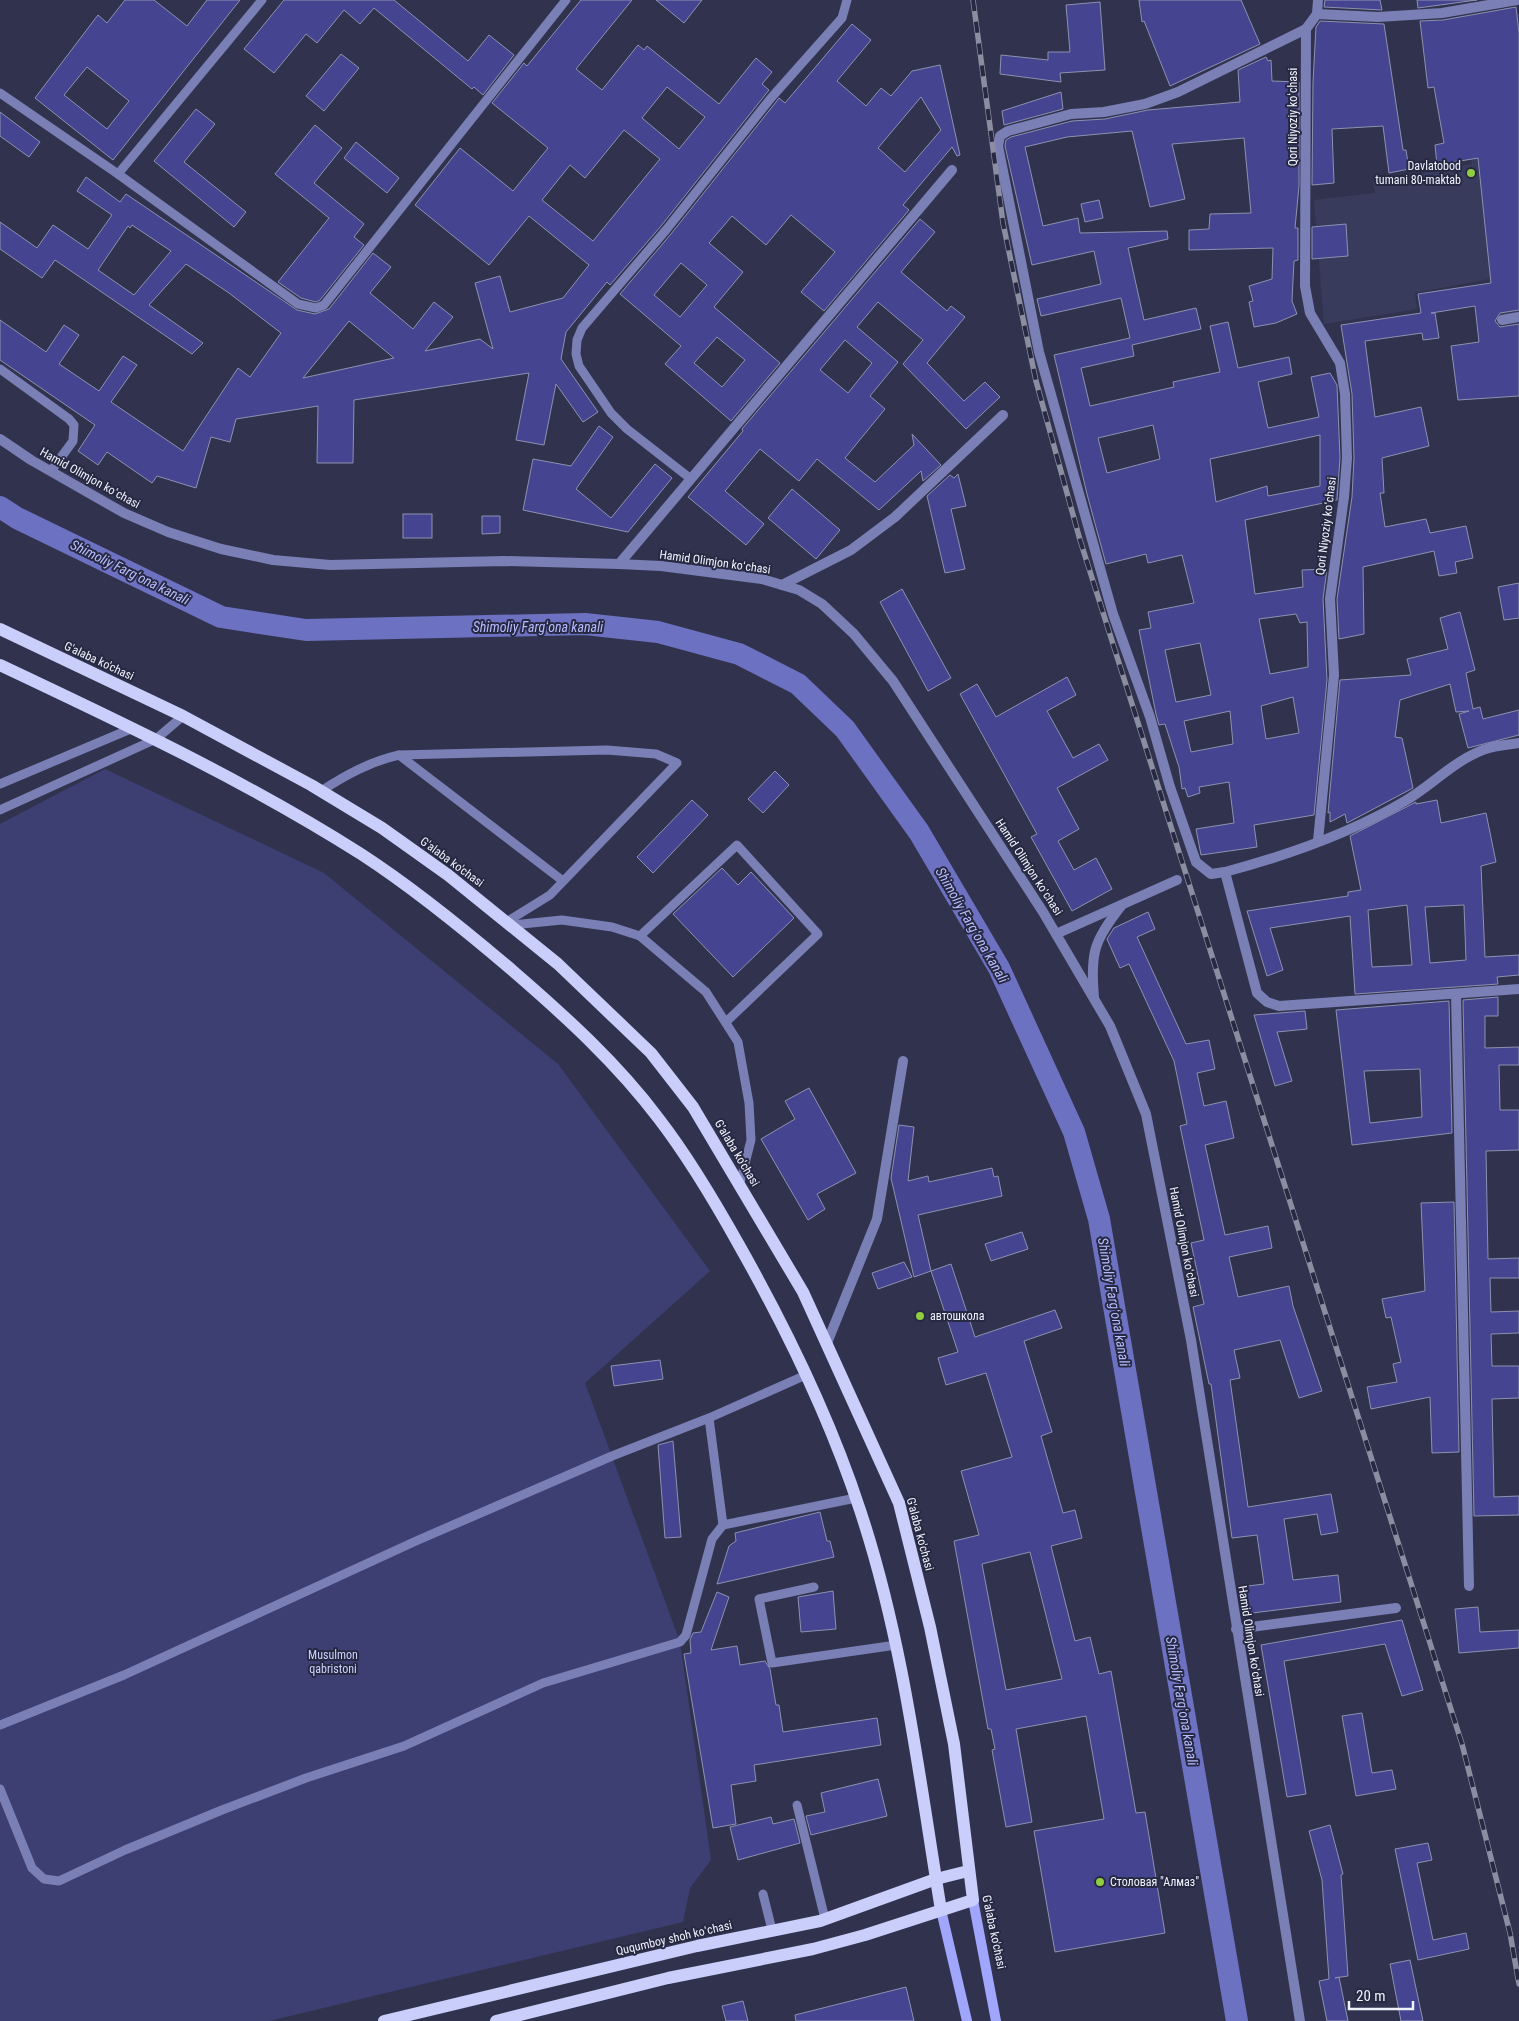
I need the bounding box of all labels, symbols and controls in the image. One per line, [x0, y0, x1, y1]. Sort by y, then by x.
street label: Qori Niyoziy koʻchasi [1286, 68, 1300, 166]
place label: Davlatobod tumani 80-maktab [1375, 159, 1461, 187]
marker: Davlatobod tumani 80-maktab [1465, 167, 1477, 179]
street label: Hamid Olimjon koʻchasi [38, 445, 142, 511]
street label: Qori Niyoziy koʻchasi [1313, 476, 1339, 576]
water label: Shimoliy Fargʻona kanali [68, 536, 193, 608]
street label: Hamid Olimjon koʻchasi [659, 547, 771, 577]
water label: Shimoliy Fargʻona kanali [473, 619, 604, 635]
street label: G'alaba ko'chasi [62, 639, 136, 683]
street label: Hamid Olimjon koʻchasi [993, 816, 1065, 918]
street label: G'alaba ko'chasi [417, 834, 487, 890]
water label: Shimoliy Fargʻona kanali [932, 864, 1012, 986]
street label: G'alaba ko'chasi [712, 1117, 762, 1189]
street label: Hamid Olimjon koʻchasi [1166, 1186, 1202, 1298]
water label: Shimoliy Fargʻona kanali [1095, 1236, 1133, 1369]
place label: автошкола [930, 1309, 985, 1323]
marker: автошкола [914, 1310, 926, 1322]
street label: G'alaba ko'chasi [903, 1496, 937, 1572]
street label: Hamid Olimjon koʻchasi [1235, 1585, 1267, 1697]
water label: Shimoliy Fargʻona kanali [1163, 1635, 1201, 1768]
park label: Musulmon qabristoni [308, 1648, 358, 1676]
place label: Столовая "Алмаз" [1110, 1875, 1199, 1889]
marker: Столовая "Алмаз" [1094, 1876, 1106, 1888]
street label: G'alaba ko'chasi [979, 1894, 1009, 1970]
street label: Ququmboy shoh koʻchasi [615, 1918, 733, 1958]
scale bar [1349, 1978, 1413, 2010]
text: 20 m [1356, 1987, 1386, 2005]

